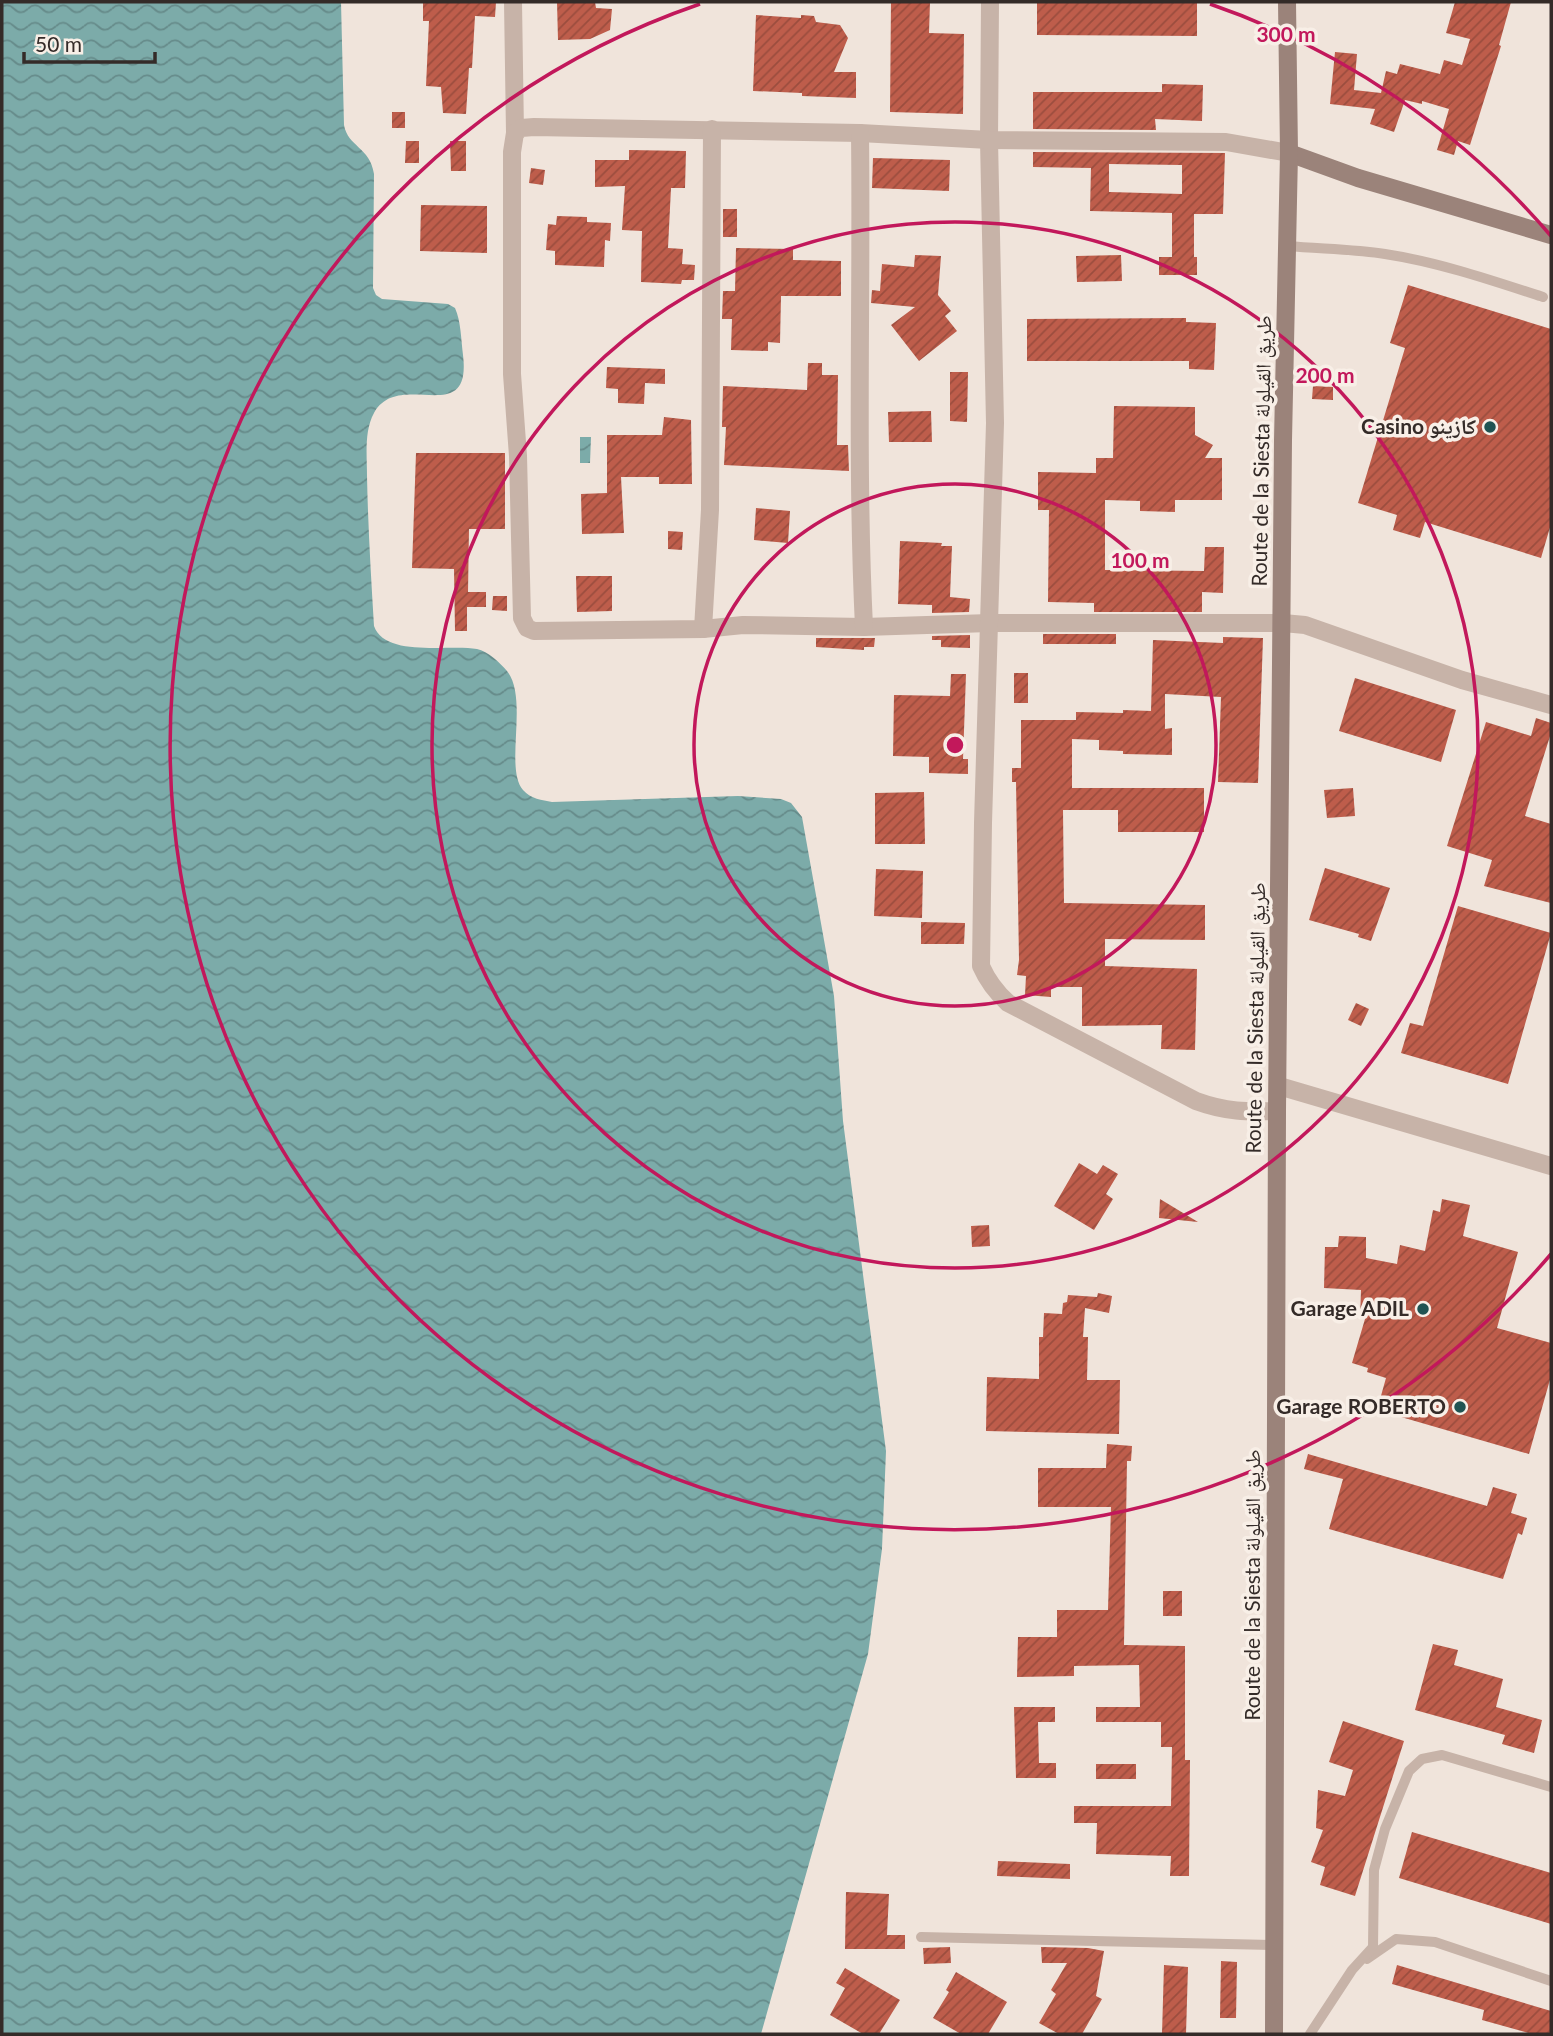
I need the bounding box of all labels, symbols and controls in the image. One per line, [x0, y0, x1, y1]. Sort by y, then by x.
scale bar [24, 21, 156, 65]
text: 300 m [1256, 21, 1316, 46]
text: 50 m [35, 31, 82, 56]
street label: Route de la Siesta طريق القيلولة [1246, 315, 1277, 587]
text: 200 m [1295, 362, 1355, 387]
place label: Casino كازينو [1361, 413, 1476, 439]
marker: Casino كازينو [1482, 419, 1498, 435]
text: 100 m [1110, 547, 1170, 572]
centre of rings [943, 733, 967, 757]
street label: Route de la Siesta طريق القيلولة [1240, 882, 1271, 1154]
place label: Garage ADIL [1291, 1295, 1409, 1320]
marker: Garage ADIL [1415, 1301, 1431, 1317]
place label: Garage ROBERTO [1276, 1393, 1446, 1418]
marker: Garage ROBERTO [1452, 1399, 1468, 1415]
street label: Route de la Siesta طريق القيلولة [1239, 1449, 1266, 1721]

